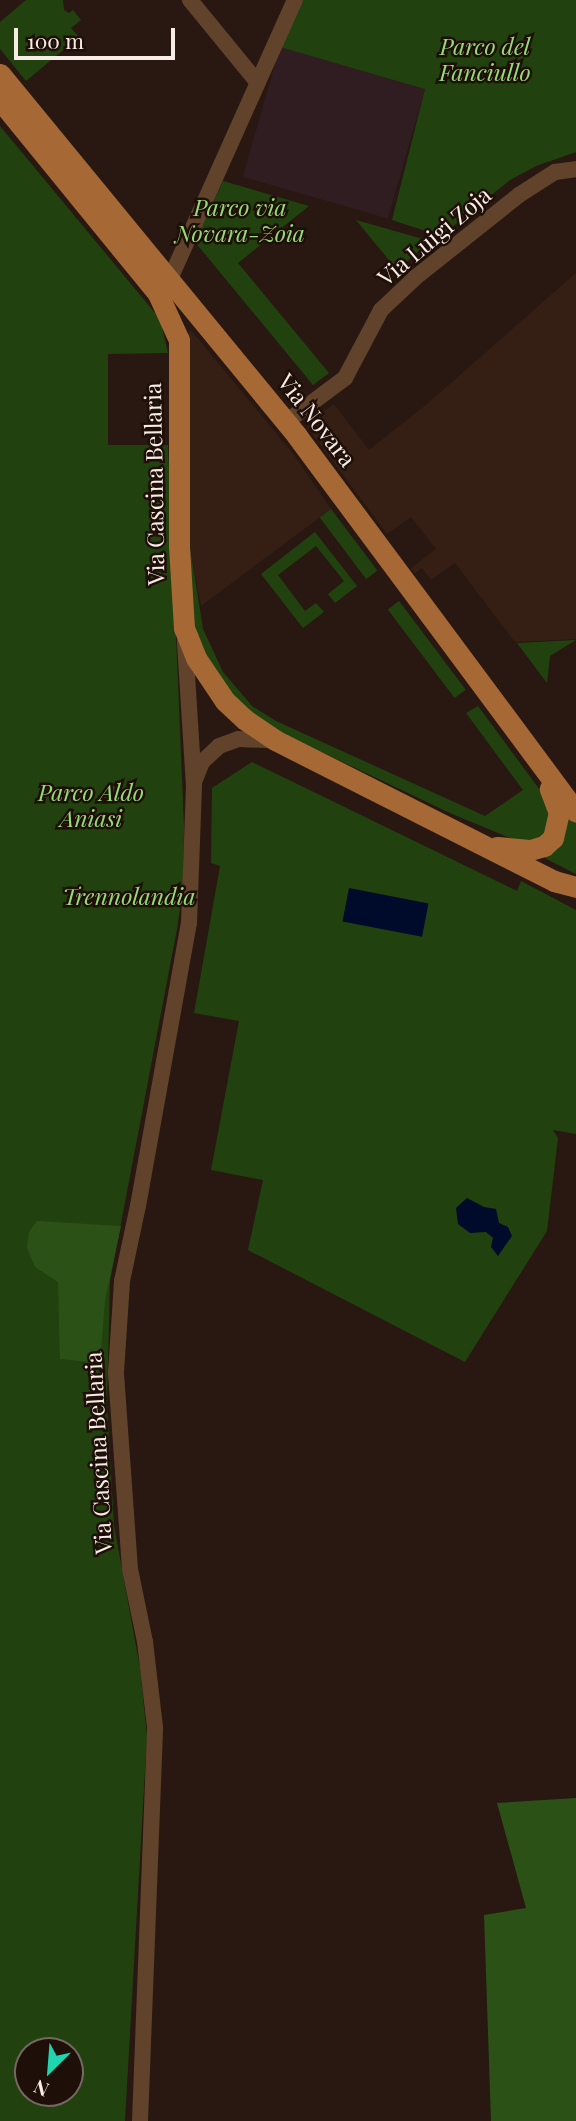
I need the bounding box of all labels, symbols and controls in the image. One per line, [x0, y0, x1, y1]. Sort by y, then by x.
scale bar [18, 14, 178, 58]
text: 100 m [27, 26, 84, 54]
park label: Parco del Fanciullo [439, 32, 531, 86]
street label: Via Luigi Zoja [372, 181, 496, 291]
park label: Parco via Novara-Zoia [175, 193, 305, 247]
street label: Via Novara [272, 368, 362, 472]
street label: Via Cascina Bellaria [138, 382, 170, 586]
park label: Parco Aldo Aniasi [38, 778, 144, 832]
park label: Trennolandia [62, 882, 196, 910]
street label: Via Cascina Bellaria [79, 1351, 117, 1555]
north arrow [14, 2037, 84, 2107]
text: N [29, 2075, 53, 2104]

